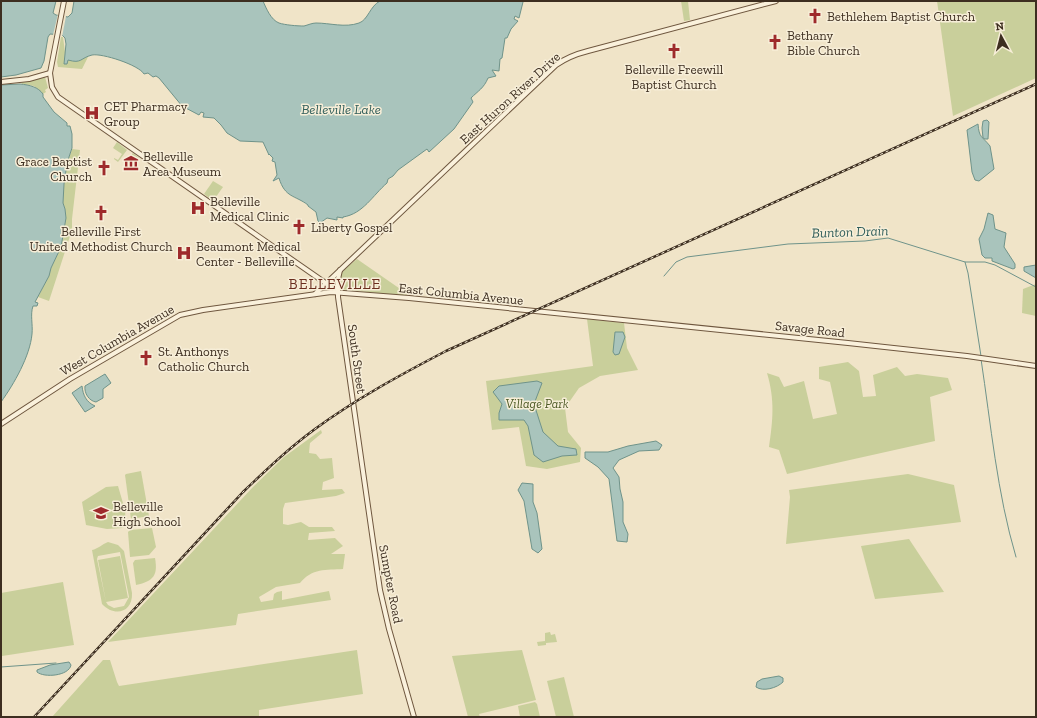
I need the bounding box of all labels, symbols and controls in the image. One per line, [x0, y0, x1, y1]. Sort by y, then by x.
church icon: Bethlehem Baptist Church [806, 7, 824, 25]
place label: Bethlehem Baptist Church [827, 9, 976, 24]
north arrow [981, 16, 1021, 56]
text: N [995, 20, 1005, 34]
place label: Bethany Bible Church [787, 28, 860, 58]
church icon: Bethany Bible Church [766, 33, 784, 51]
church icon: Belleville Freewill Baptist Church [665, 42, 683, 60]
street label: East Huron River Drive [457, 49, 563, 147]
place label: Belleville Freewill Baptist Church [625, 62, 724, 92]
place label: CET Pharmacy Group [104, 99, 188, 129]
water label: Belleville Lake [301, 101, 381, 118]
hospital icon: CET Pharmacy Group [83, 104, 101, 122]
place label: Belleville Area Museum [143, 149, 222, 179]
place label: Grace Baptist Church [16, 154, 93, 184]
museum icon: Belleville Area Museum [122, 154, 140, 172]
church icon: Grace Baptist Church [95, 159, 113, 177]
place label: Belleville Medical Clinic [210, 194, 289, 224]
hospital icon: Belleville Medical Clinic [189, 199, 207, 217]
church icon: Belleville First United Methodist Church [92, 204, 110, 222]
church icon: Liberty Gospel [290, 218, 308, 236]
place label: Liberty Gospel [311, 220, 393, 235]
water label: Bunton Drain [811, 222, 889, 242]
place label: Belleville First United Methodist Church [29, 224, 173, 254]
place label: Beaumont Medical Center - Belleville [196, 239, 301, 269]
hospital icon: Beaumont Medical Center - Belleville [175, 244, 193, 262]
district label: BELLEVILLE [289, 275, 381, 293]
street label: East Columbia Avenue [398, 280, 524, 308]
street label: West Columbia Avenue [57, 301, 177, 379]
street label: Savage Road [774, 318, 846, 340]
street label: South Street [345, 323, 369, 395]
place label: St. Anthonys Catholic Church [158, 344, 250, 374]
church icon: St. Anthonys Catholic Church [137, 349, 155, 367]
park label: Village Park [505, 396, 569, 411]
place label: Belleville High School [113, 499, 181, 529]
school or university icon: Belleville High School [92, 504, 110, 522]
street label: Sumpter Road [376, 543, 406, 625]

